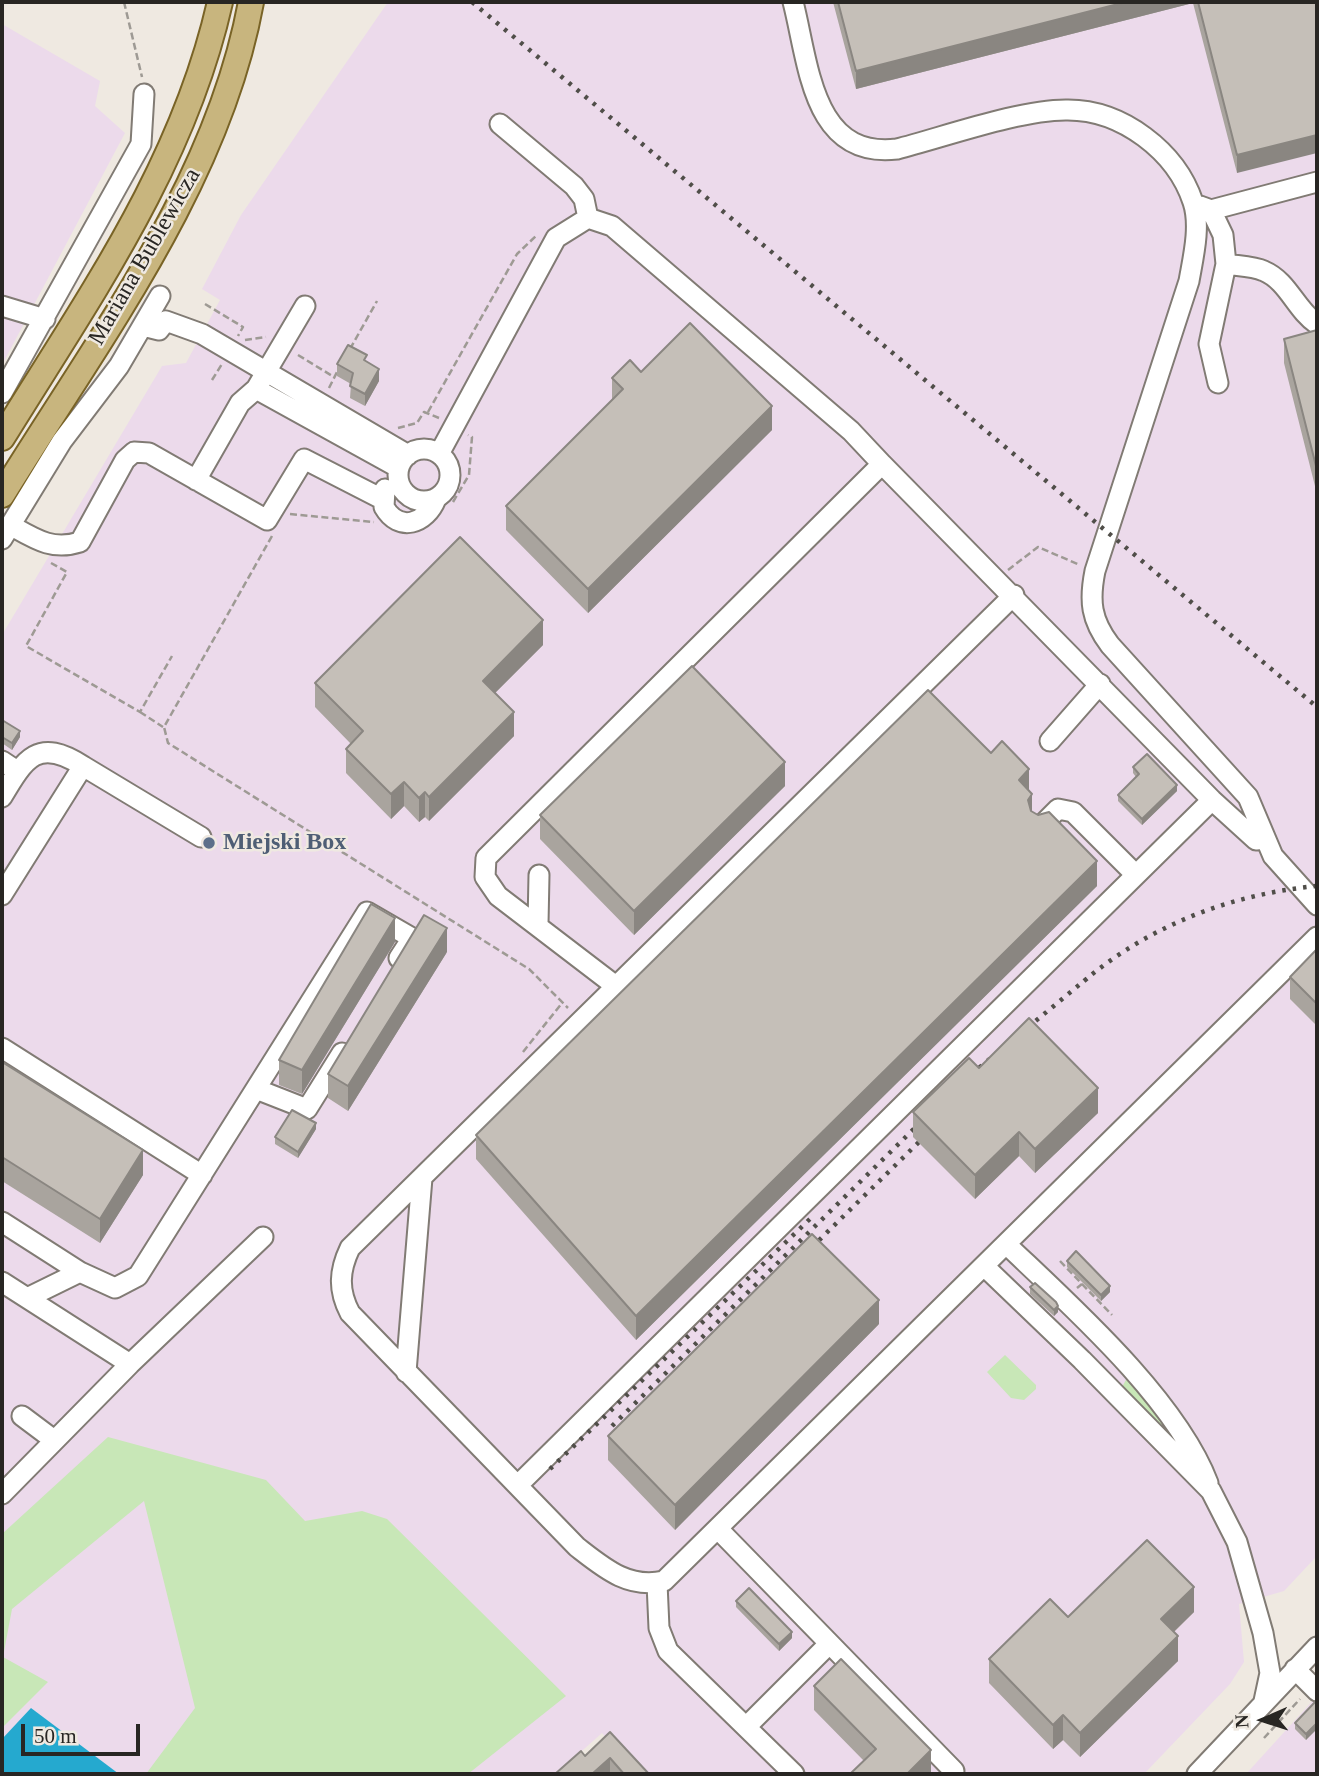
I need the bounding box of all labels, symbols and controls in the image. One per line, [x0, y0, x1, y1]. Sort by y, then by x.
street label: Mariana Bublewicza [83, 164, 207, 350]
place label: Miejski Box [223, 829, 346, 857]
marker: Miejski Box [201, 835, 217, 851]
north arrow [1228, 1685, 1298, 1755]
scale bar [24, 1710, 144, 1754]
text: N [1231, 1714, 1252, 1729]
text: 50 m [34, 1724, 77, 1748]

